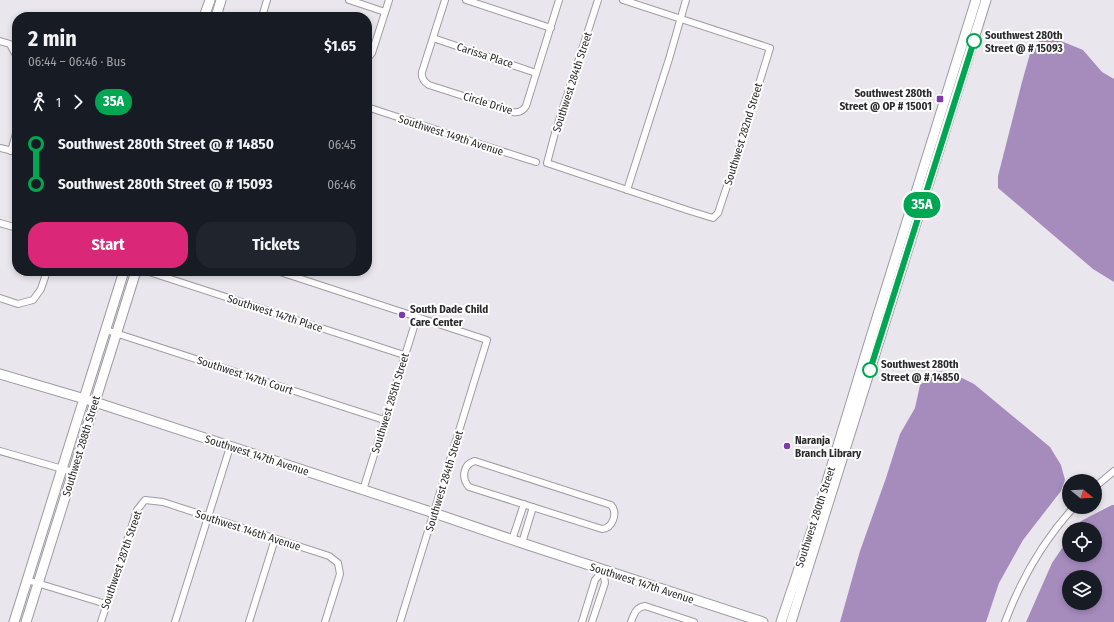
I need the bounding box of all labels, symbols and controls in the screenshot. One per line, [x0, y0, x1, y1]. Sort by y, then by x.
text: 2 min [28, 25, 77, 52]
place label: Southwest 280th Street @ # 15093 [985, 29, 1063, 55]
street label: Southwest 284th Street [550, 30, 595, 134]
marker: Southwest 280th Street @ # 15093 [966, 33, 982, 49]
text: $1.65 [324, 37, 356, 55]
street label: Carissa Place [455, 40, 515, 71]
text: 06:44 – 06:46 · Bus [28, 54, 126, 69]
street label: Southwest 282nd Street [722, 81, 765, 187]
place label: Southwest 280th Street @ OP # 15001 [839, 87, 932, 113]
street label: Circle Drive [462, 90, 514, 117]
icon: walk [28, 91, 50, 113]
icon: forward [67, 91, 89, 113]
text: 35A [103, 93, 124, 110]
marker: Southwest 280th Street @ OP # 15001 [935, 94, 945, 104]
text: 1 [56, 95, 61, 110]
street label: Southwest 149th Avenue [397, 112, 505, 159]
text: Southwest 280th Street @ # 14850 [58, 135, 274, 153]
text: 06:45 [328, 137, 356, 152]
text: Southwest 280th Street @ # 15093 [58, 175, 273, 193]
text: 06:46 [327, 177, 356, 192]
line badge: 35A [899, 192, 945, 218]
text: 35A [911, 196, 933, 213]
button: Start [28, 222, 188, 268]
button: Tickets [196, 222, 356, 268]
street label: Southwest 147th Place [225, 292, 324, 335]
place label: South Dade Child Care Center [410, 303, 488, 329]
marker: South Dade Child Care Center [397, 310, 407, 320]
street label: Southwest 285th Street [369, 351, 412, 455]
street label: Southwest 147th Court [195, 354, 295, 397]
place label: Southwest 280th Street @ # 14850 [881, 358, 959, 384]
marker: Southwest 280th Street @ # 14850 [862, 362, 878, 378]
street label: Southwest 288th Street [60, 394, 103, 498]
street label: Southwest 284th Street [423, 429, 466, 533]
street label: Southwest 147th Avenue [203, 432, 311, 478]
place label: Naranja Branch Library [795, 434, 862, 460]
marker: Naranja Branch Library [782, 441, 792, 451]
street label: Southwest 280th Street [793, 465, 838, 569]
north arrow [1062, 474, 1102, 514]
map controls [1062, 474, 1102, 610]
street label: Southwest 146th Avenue [194, 507, 302, 554]
street label: Southwest 287th Street [98, 509, 145, 611]
button: locate [1062, 522, 1102, 562]
street label: Southwest 147th Avenue [588, 560, 696, 606]
button: layers [1062, 570, 1102, 610]

